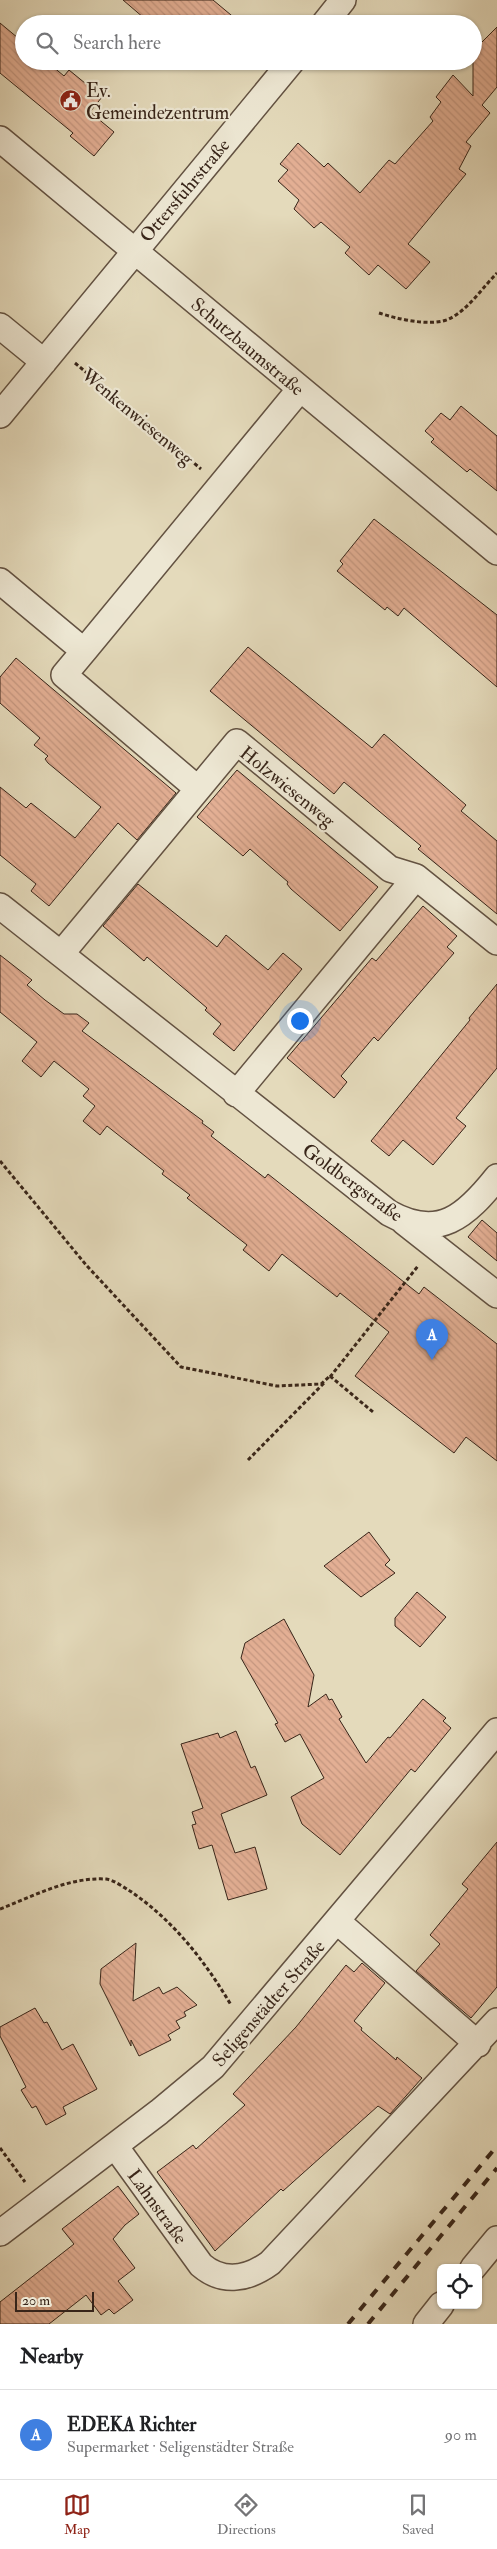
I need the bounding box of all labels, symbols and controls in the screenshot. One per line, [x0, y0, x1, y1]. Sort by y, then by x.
search box [15, 15, 482, 70]
icon: search [33, 29, 61, 57]
text: Search here [73, 31, 161, 55]
place label: Ev. Gemeindezentrum [86, 79, 230, 125]
public building icon: Ev. Gemeindezentrum [58, 89, 82, 113]
street label: Ottersfuhrstraße [134, 134, 235, 247]
street label: Schutzbaumstraße [186, 292, 309, 401]
street label: Wenkenwiesenweg [76, 362, 199, 471]
street label: Holzwiesenweg [235, 741, 340, 833]
your location [287, 1008, 313, 1034]
street label: Goldbergstraße [297, 1138, 407, 1227]
pin: A [416, 1319, 448, 1360]
street label: Seligenstädter Straße [207, 1935, 330, 2072]
street label: Lahnstraße [122, 2164, 193, 2249]
map controls [437, 2264, 482, 2309]
button: locate [437, 2264, 482, 2309]
scale bar [15, 2289, 94, 2312]
text: 20 m [22, 2292, 50, 2309]
text: Nearby [20, 2343, 83, 2370]
text: EDEKA Richter [67, 2413, 196, 2437]
text: A [31, 2425, 41, 2445]
text: 90 m [445, 2425, 477, 2445]
text: Supermarket · Seligenstädter Straße [67, 2437, 294, 2457]
tab: Map [63, 2491, 91, 2538]
tab: Directions [217, 2491, 276, 2538]
tab: Saved [402, 2491, 434, 2538]

